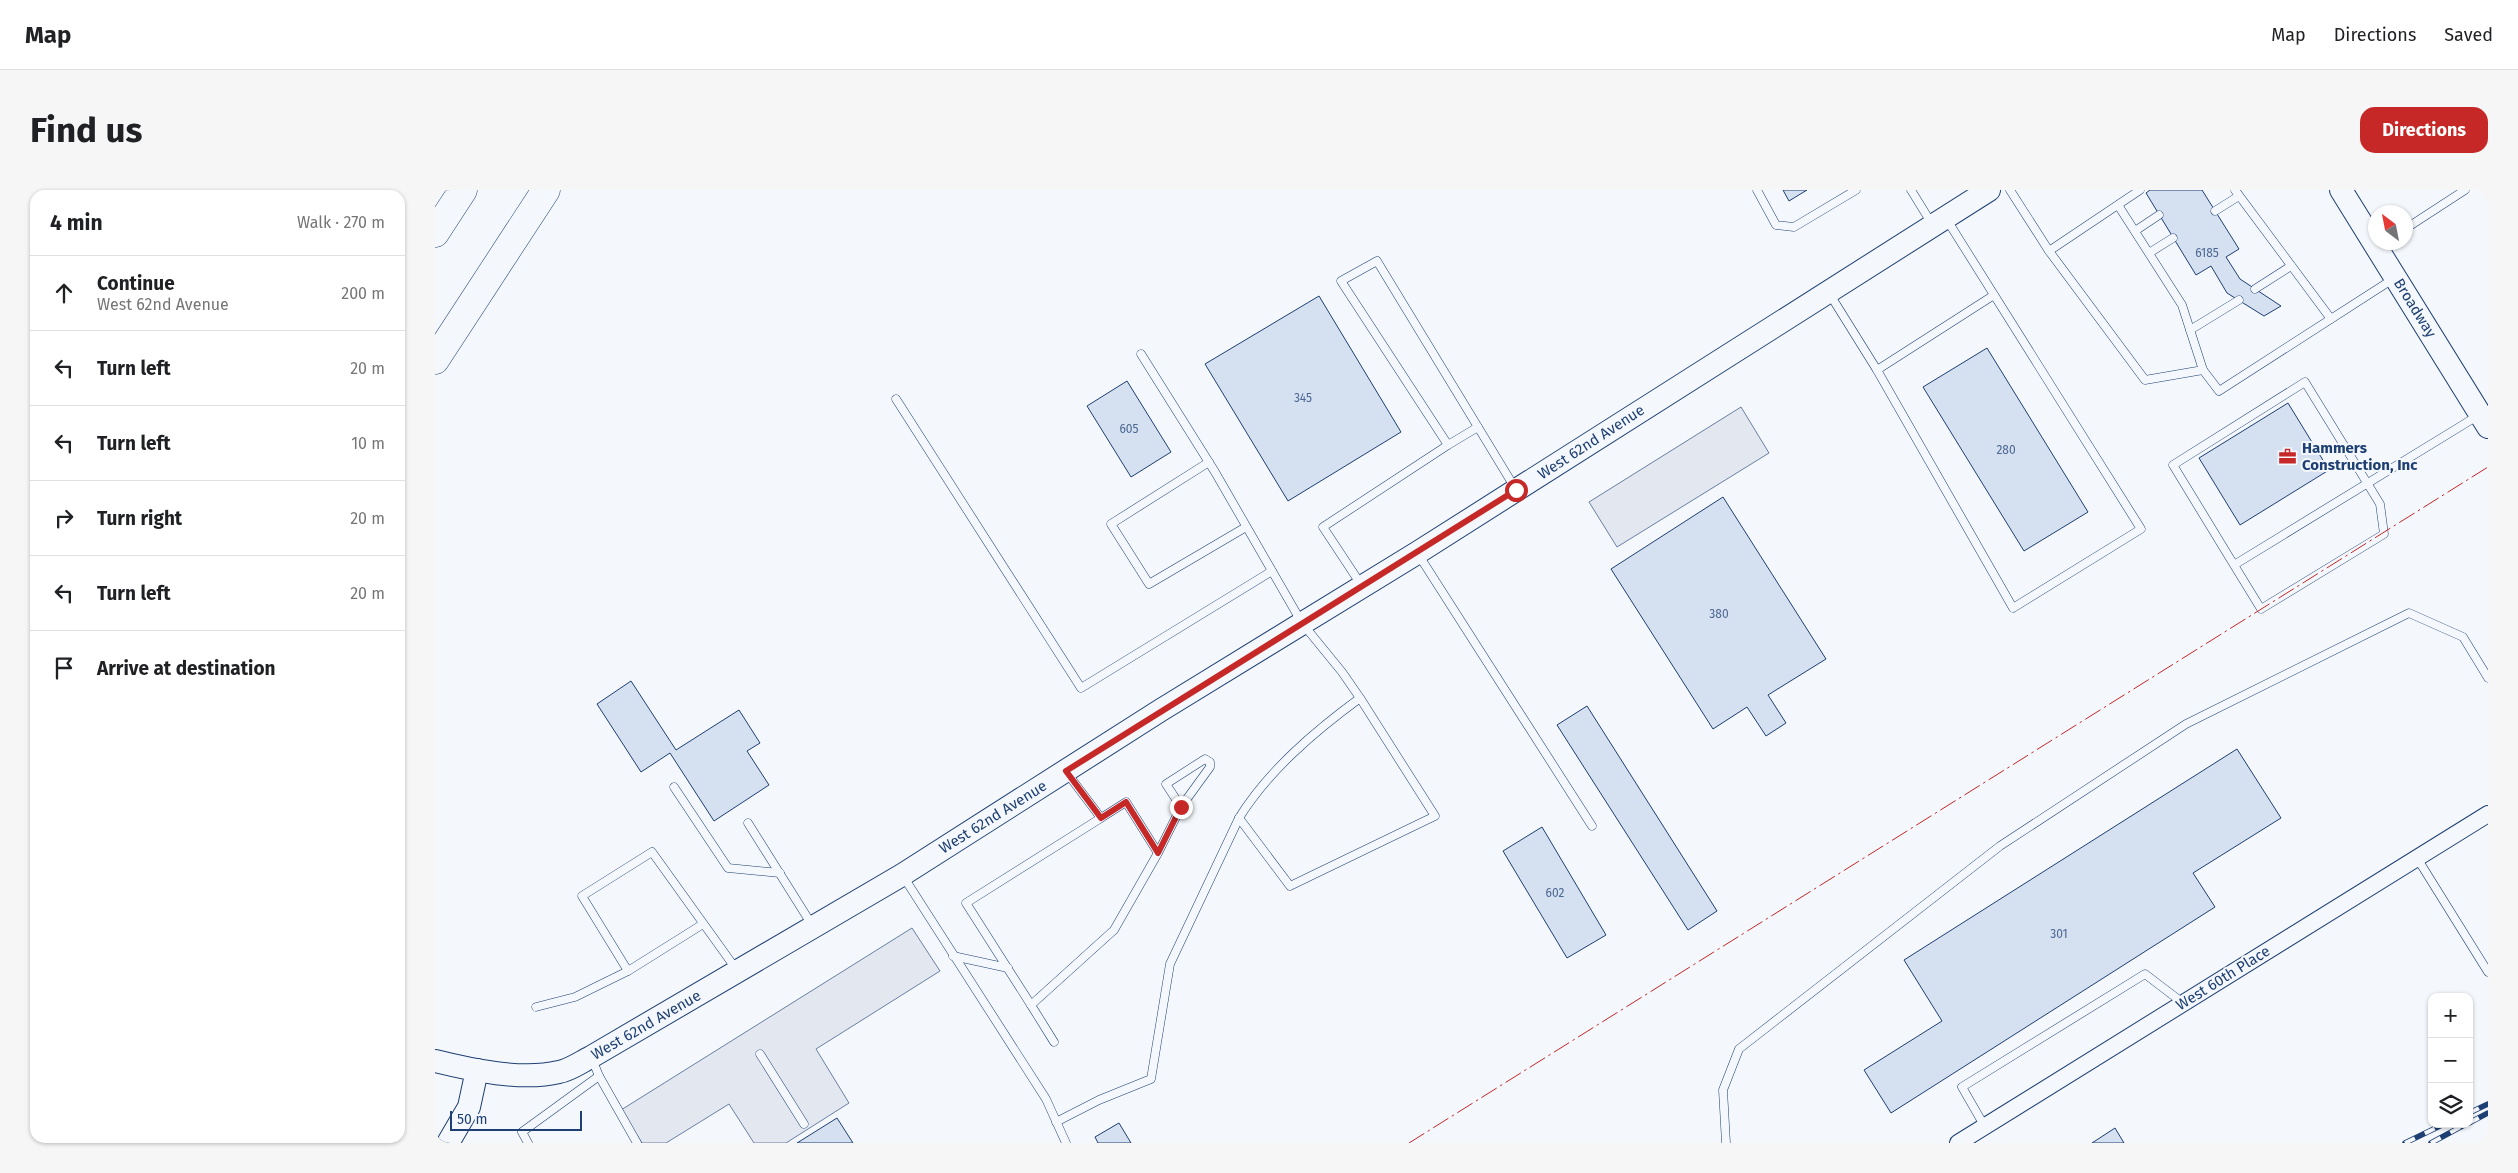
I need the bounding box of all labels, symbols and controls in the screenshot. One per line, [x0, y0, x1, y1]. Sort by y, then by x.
text: Map [25, 21, 71, 49]
text: Map [2271, 24, 2306, 46]
text: Directions [2334, 24, 2416, 46]
text: Saved [2444, 24, 2493, 46]
button: Directions [2360, 107, 2488, 153]
text: Find us [30, 109, 142, 151]
north arrow [2368, 205, 2413, 250]
text: 4 min [50, 210, 103, 236]
text: Walk · 270 m [297, 213, 385, 232]
house number: 6185 [2195, 246, 2219, 260]
text: Continue [97, 272, 175, 295]
street label: Broadway [2390, 275, 2440, 341]
icon: ahead [50, 279, 78, 307]
text: 200 m [341, 284, 385, 303]
text: West 62nd Avenue [97, 295, 229, 314]
icon: left [50, 354, 78, 382]
text: Turn left [97, 357, 171, 380]
text: 20 m [350, 359, 385, 378]
house number: 345 [1294, 391, 1312, 405]
street label: West 62nd Avenue [1534, 401, 1648, 483]
house number: 605 [1119, 422, 1139, 436]
icon: left [50, 429, 78, 457]
text: Turn left [97, 432, 171, 455]
text: 10 m [351, 434, 385, 453]
place label: Hammers Construction, Inc [2302, 439, 2418, 474]
house number: 280 [1996, 443, 2016, 457]
office icon: Hammers Construction, Inc [2278, 447, 2298, 467]
route start [1505, 479, 1528, 502]
icon: right [50, 504, 78, 532]
text: Turn right [97, 507, 182, 530]
text: 20 m [350, 509, 385, 528]
icon: left [50, 579, 78, 607]
text: Turn left [97, 582, 171, 605]
text: 20 m [350, 584, 385, 603]
house number: 380 [1709, 607, 1729, 621]
icon: arrive [50, 654, 78, 682]
text: Arrive at destination [97, 657, 276, 680]
street label: West 62nd Avenue [936, 777, 1050, 857]
route end [1170, 796, 1193, 819]
house number: 602 [1546, 886, 1565, 900]
house number: 301 [2050, 927, 2068, 941]
street label: West 60th Place [2173, 942, 2273, 1014]
street label: West 62nd Avenue [588, 986, 704, 1064]
map controls [2428, 993, 2473, 1128]
button: + [2428, 993, 2473, 1038]
button: − [2428, 1038, 2473, 1083]
button: layers [2428, 1083, 2473, 1128]
scale bar [450, 1108, 583, 1131]
text: 50 m [457, 1111, 488, 1128]

